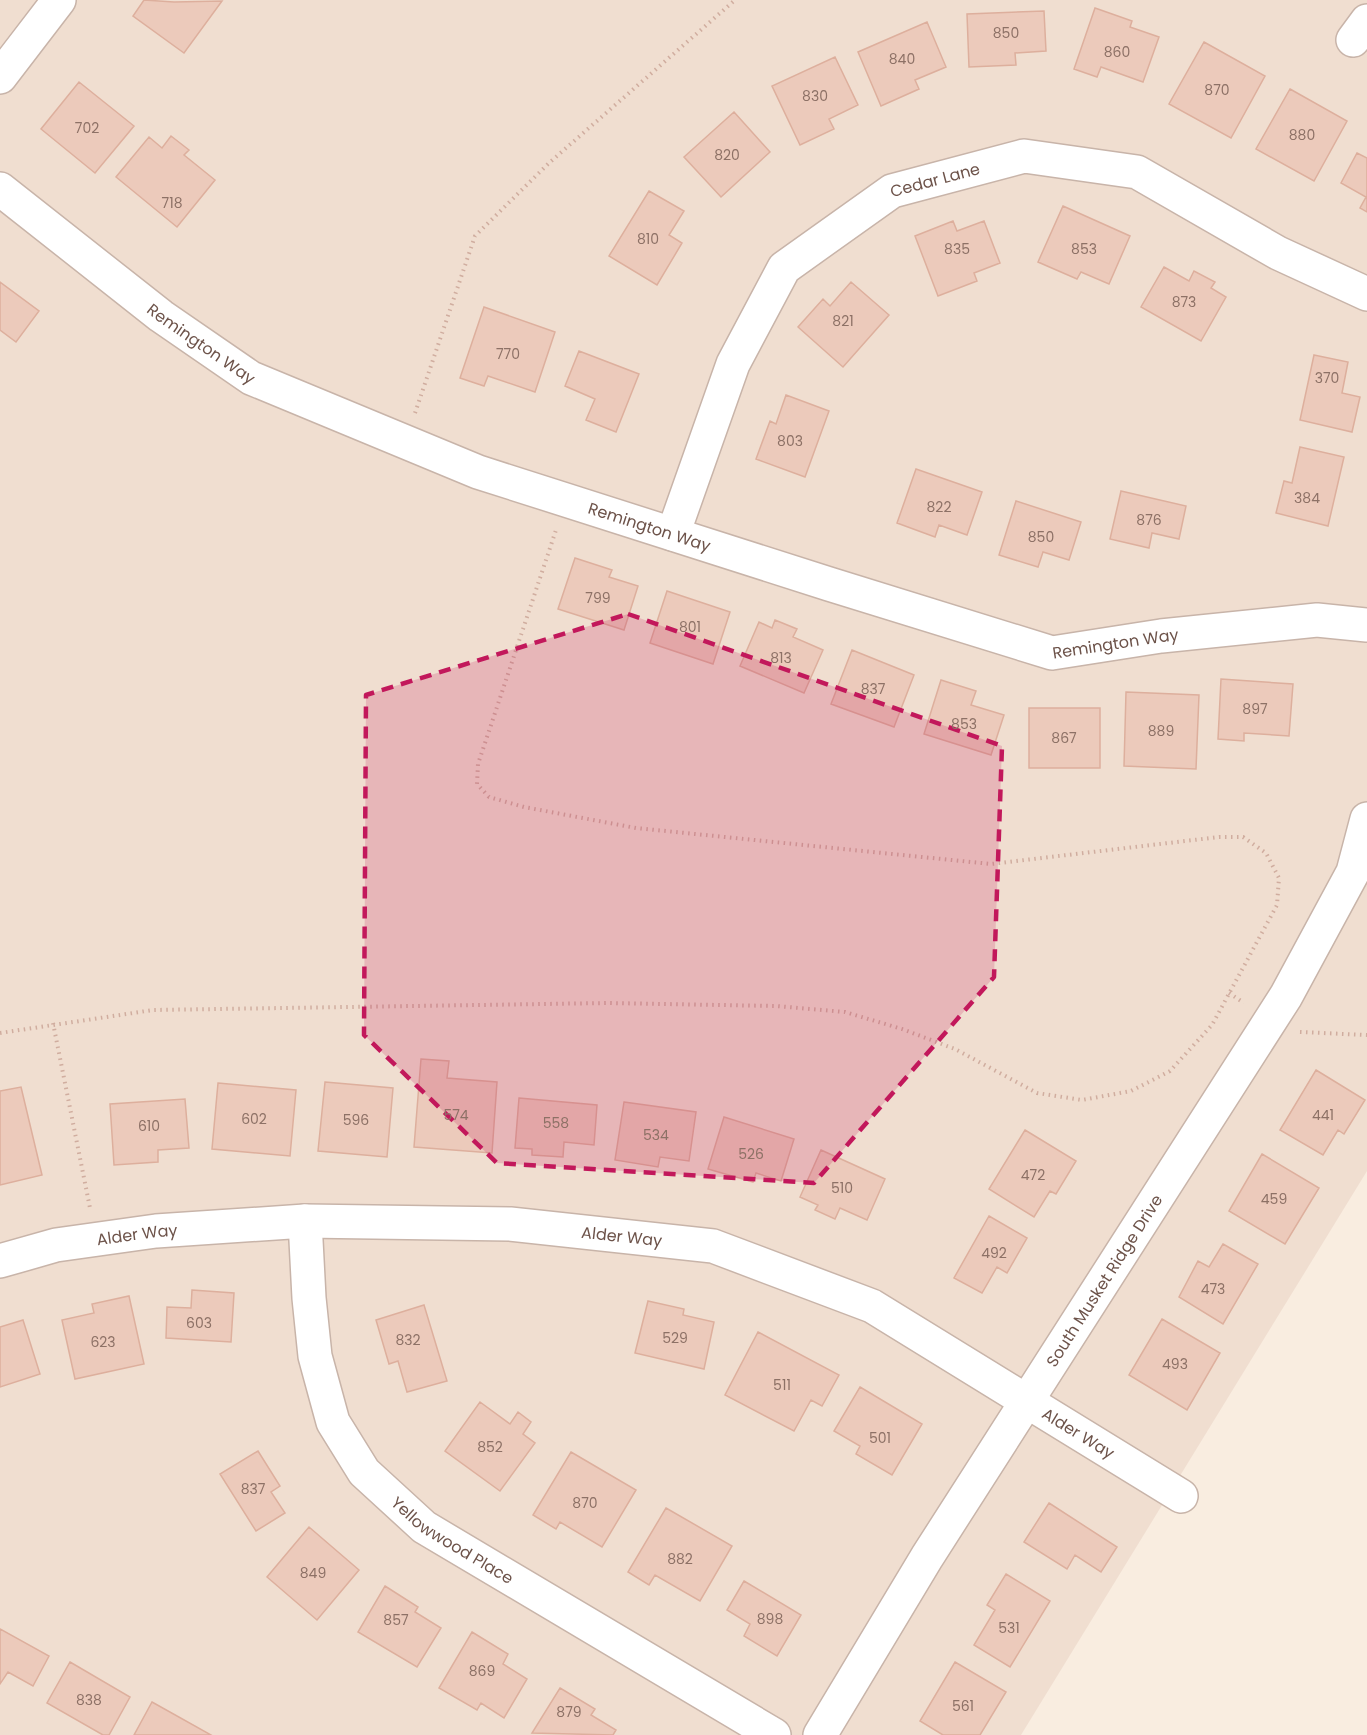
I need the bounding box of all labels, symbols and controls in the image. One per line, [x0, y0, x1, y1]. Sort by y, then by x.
house number: 850 [993, 23, 1019, 43]
house number: 860 [1104, 42, 1130, 62]
house number: 840 [889, 49, 915, 69]
house number: 870 [1204, 80, 1230, 100]
house number: 830 [802, 86, 828, 106]
house number: 702 [75, 118, 99, 138]
house number: 880 [1289, 125, 1315, 145]
house number: 820 [714, 145, 740, 165]
street label: Cedar Lane [887, 157, 982, 203]
house number: 718 [162, 193, 183, 213]
house number: 810 [637, 229, 659, 249]
house number: 835 [944, 239, 970, 259]
house number: 853 [1071, 239, 1097, 259]
house number: 873 [1172, 292, 1196, 312]
street label: Remington Way [142, 298, 260, 389]
house number: 821 [832, 311, 854, 331]
house number: 770 [496, 344, 520, 364]
house number: 370 [1315, 368, 1339, 388]
house number: 803 [777, 431, 803, 451]
house number: 384 [1294, 488, 1320, 508]
street label: Remington Way [585, 496, 714, 557]
house number: 822 [927, 497, 951, 517]
house number: 876 [1136, 510, 1162, 530]
house number: 850 [1028, 527, 1054, 547]
house number: 799 [585, 588, 611, 608]
house number: 801 [679, 617, 701, 637]
street label: Remington Way [1051, 623, 1179, 664]
house number: 813 [770, 648, 792, 668]
house number: 837 [861, 679, 886, 699]
house number: 897 [1242, 699, 1268, 719]
house number: 853 [951, 714, 977, 734]
house number: 889 [1148, 721, 1174, 741]
house number: 867 [1051, 728, 1077, 748]
house number: 574 [443, 1105, 469, 1125]
house number: 441 [1312, 1105, 1334, 1125]
house number: 602 [241, 1109, 267, 1129]
house number: 596 [343, 1110, 369, 1130]
house number: 558 [543, 1113, 569, 1133]
house number: 610 [138, 1116, 160, 1136]
house number: 534 [643, 1125, 669, 1145]
house number: 526 [738, 1144, 764, 1164]
house number: 472 [1021, 1165, 1045, 1185]
house number: 510 [831, 1178, 853, 1198]
house number: 459 [1261, 1189, 1287, 1209]
street label: South Musket Ridge Drive [1040, 1190, 1168, 1371]
street label: Alder Way [95, 1218, 178, 1251]
street label: Alder Way [580, 1220, 663, 1252]
house number: 492 [981, 1243, 1007, 1263]
house number: 473 [1201, 1279, 1225, 1299]
house number: 603 [186, 1313, 212, 1333]
house number: 529 [662, 1328, 688, 1348]
house number: 832 [395, 1330, 421, 1350]
house number: 623 [90, 1332, 116, 1352]
house number: 493 [1162, 1354, 1188, 1374]
house number: 511 [773, 1375, 791, 1395]
street label: Alder Way [1038, 1402, 1119, 1464]
house number: 501 [869, 1428, 891, 1448]
house number: 852 [477, 1437, 503, 1457]
house number: 837 [241, 1479, 266, 1499]
street label: Yellowwood Place [386, 1491, 518, 1589]
house number: 870 [572, 1493, 598, 1513]
house number: 882 [667, 1549, 693, 1569]
house number: 849 [300, 1563, 326, 1583]
house number: 898 [757, 1609, 783, 1629]
house number: 857 [383, 1610, 409, 1630]
house number: 531 [998, 1618, 1020, 1638]
house number: 869 [469, 1661, 495, 1681]
house number: 838 [76, 1690, 102, 1710]
house number: 561 [952, 1696, 974, 1716]
house number: 879 [556, 1702, 582, 1722]

